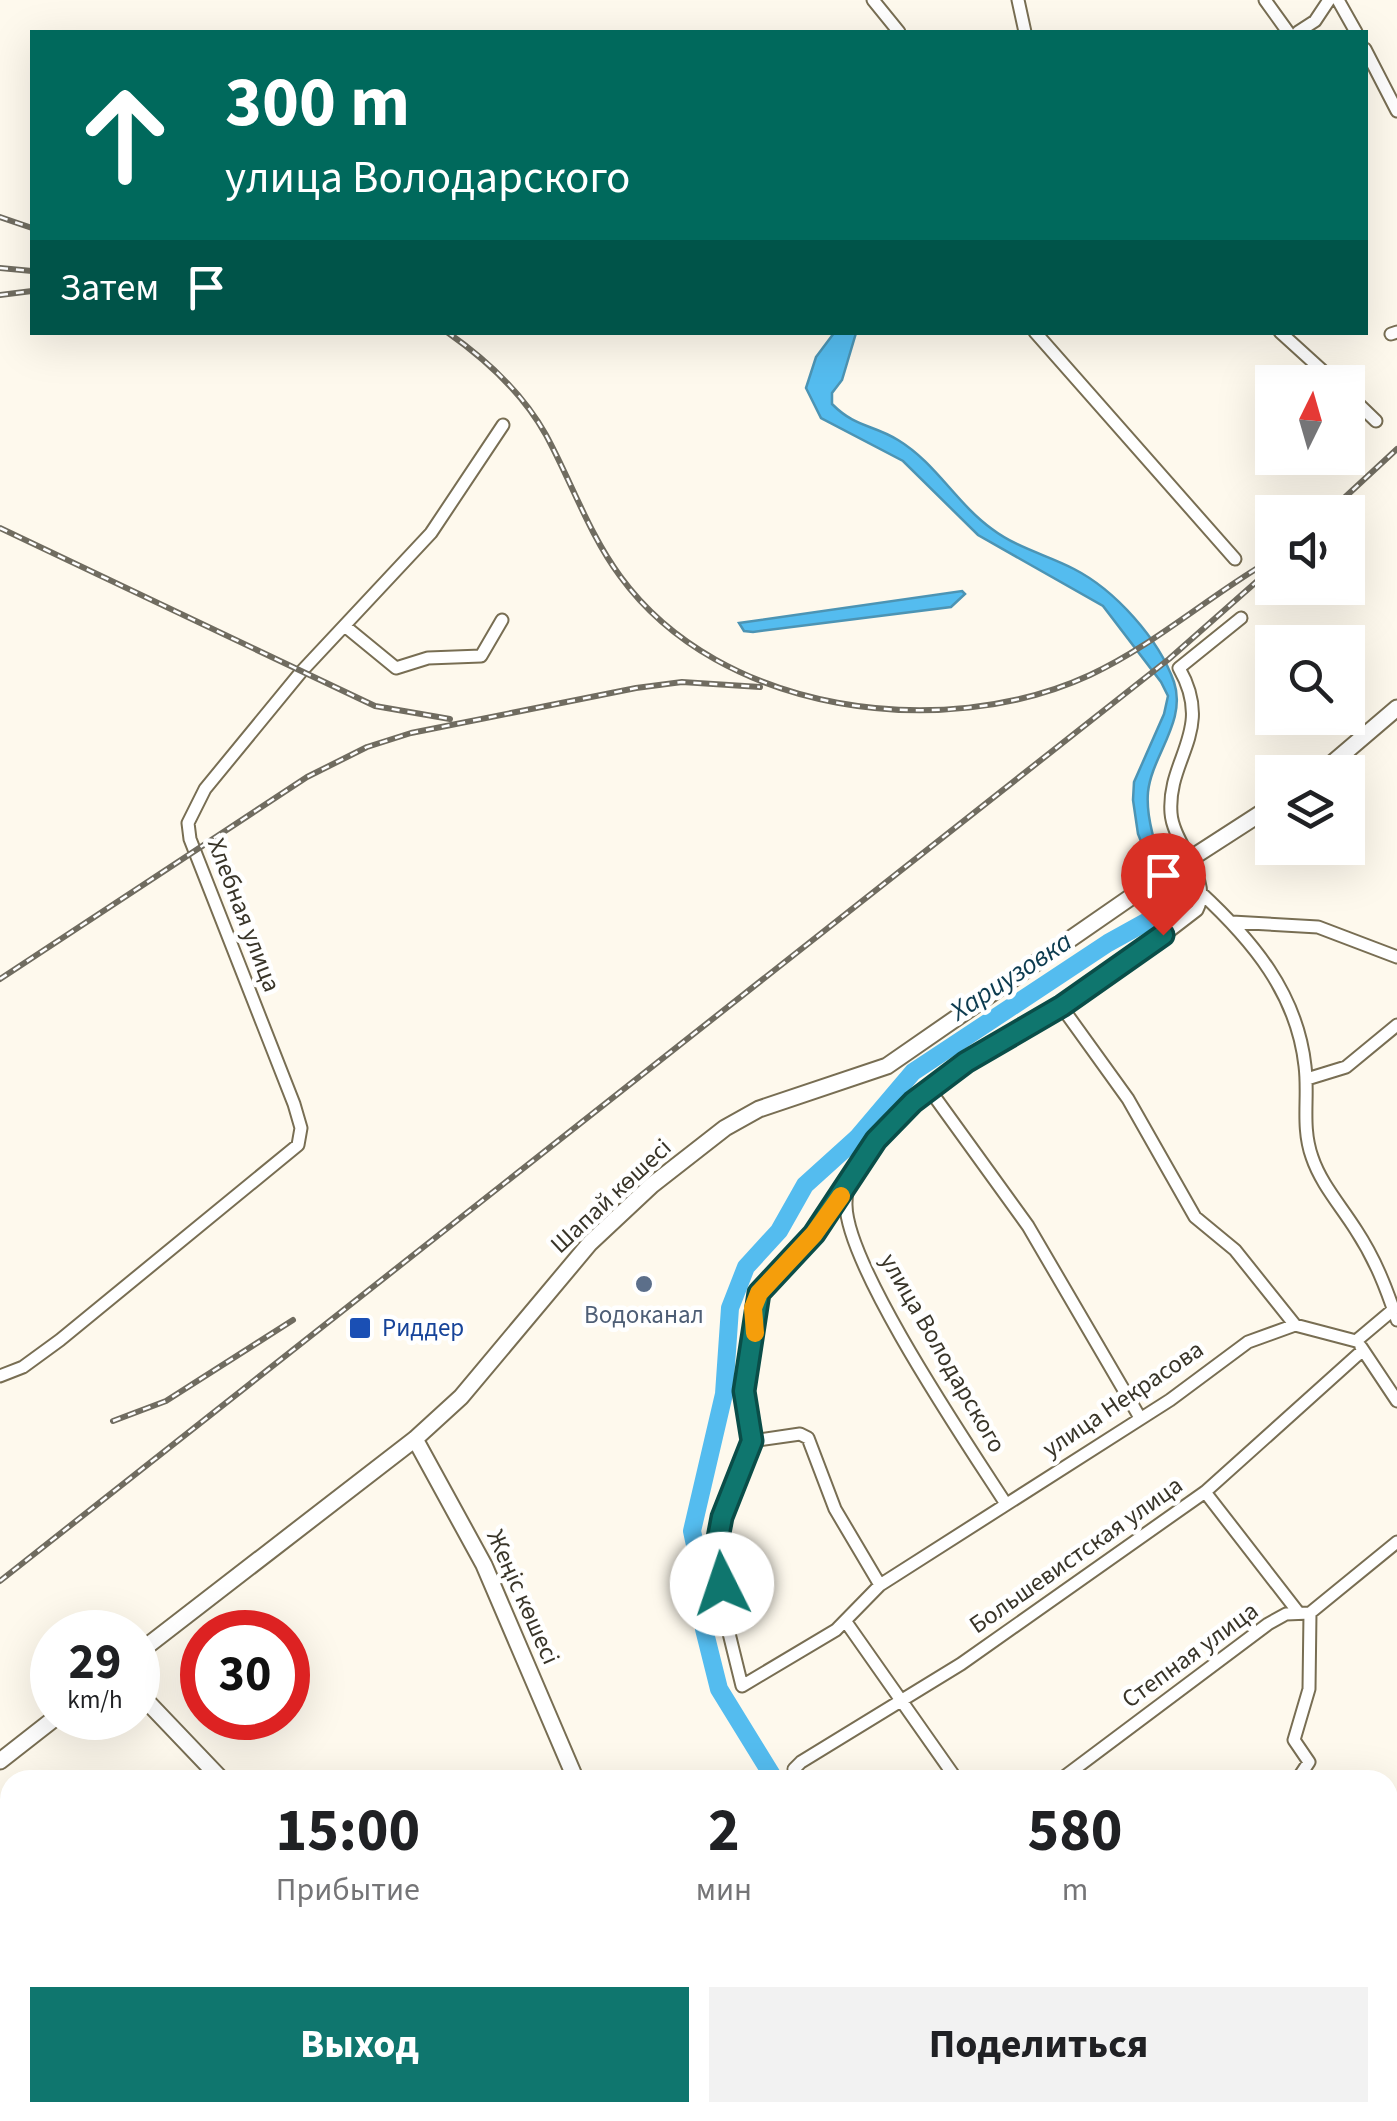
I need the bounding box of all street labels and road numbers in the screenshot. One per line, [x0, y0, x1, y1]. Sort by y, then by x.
street label: Хлебная улица [198, 833, 290, 997]
street label: Шапай көшесі [542, 1130, 680, 1262]
street label: улица Володарского [871, 1247, 1015, 1459]
street label: улица Некрасова [1035, 1332, 1211, 1466]
street label: Большевистская улица [962, 1468, 1190, 1642]
street label: Жеңіс көшесі [477, 1524, 569, 1670]
street label: Степная улица [1114, 1593, 1266, 1717]

